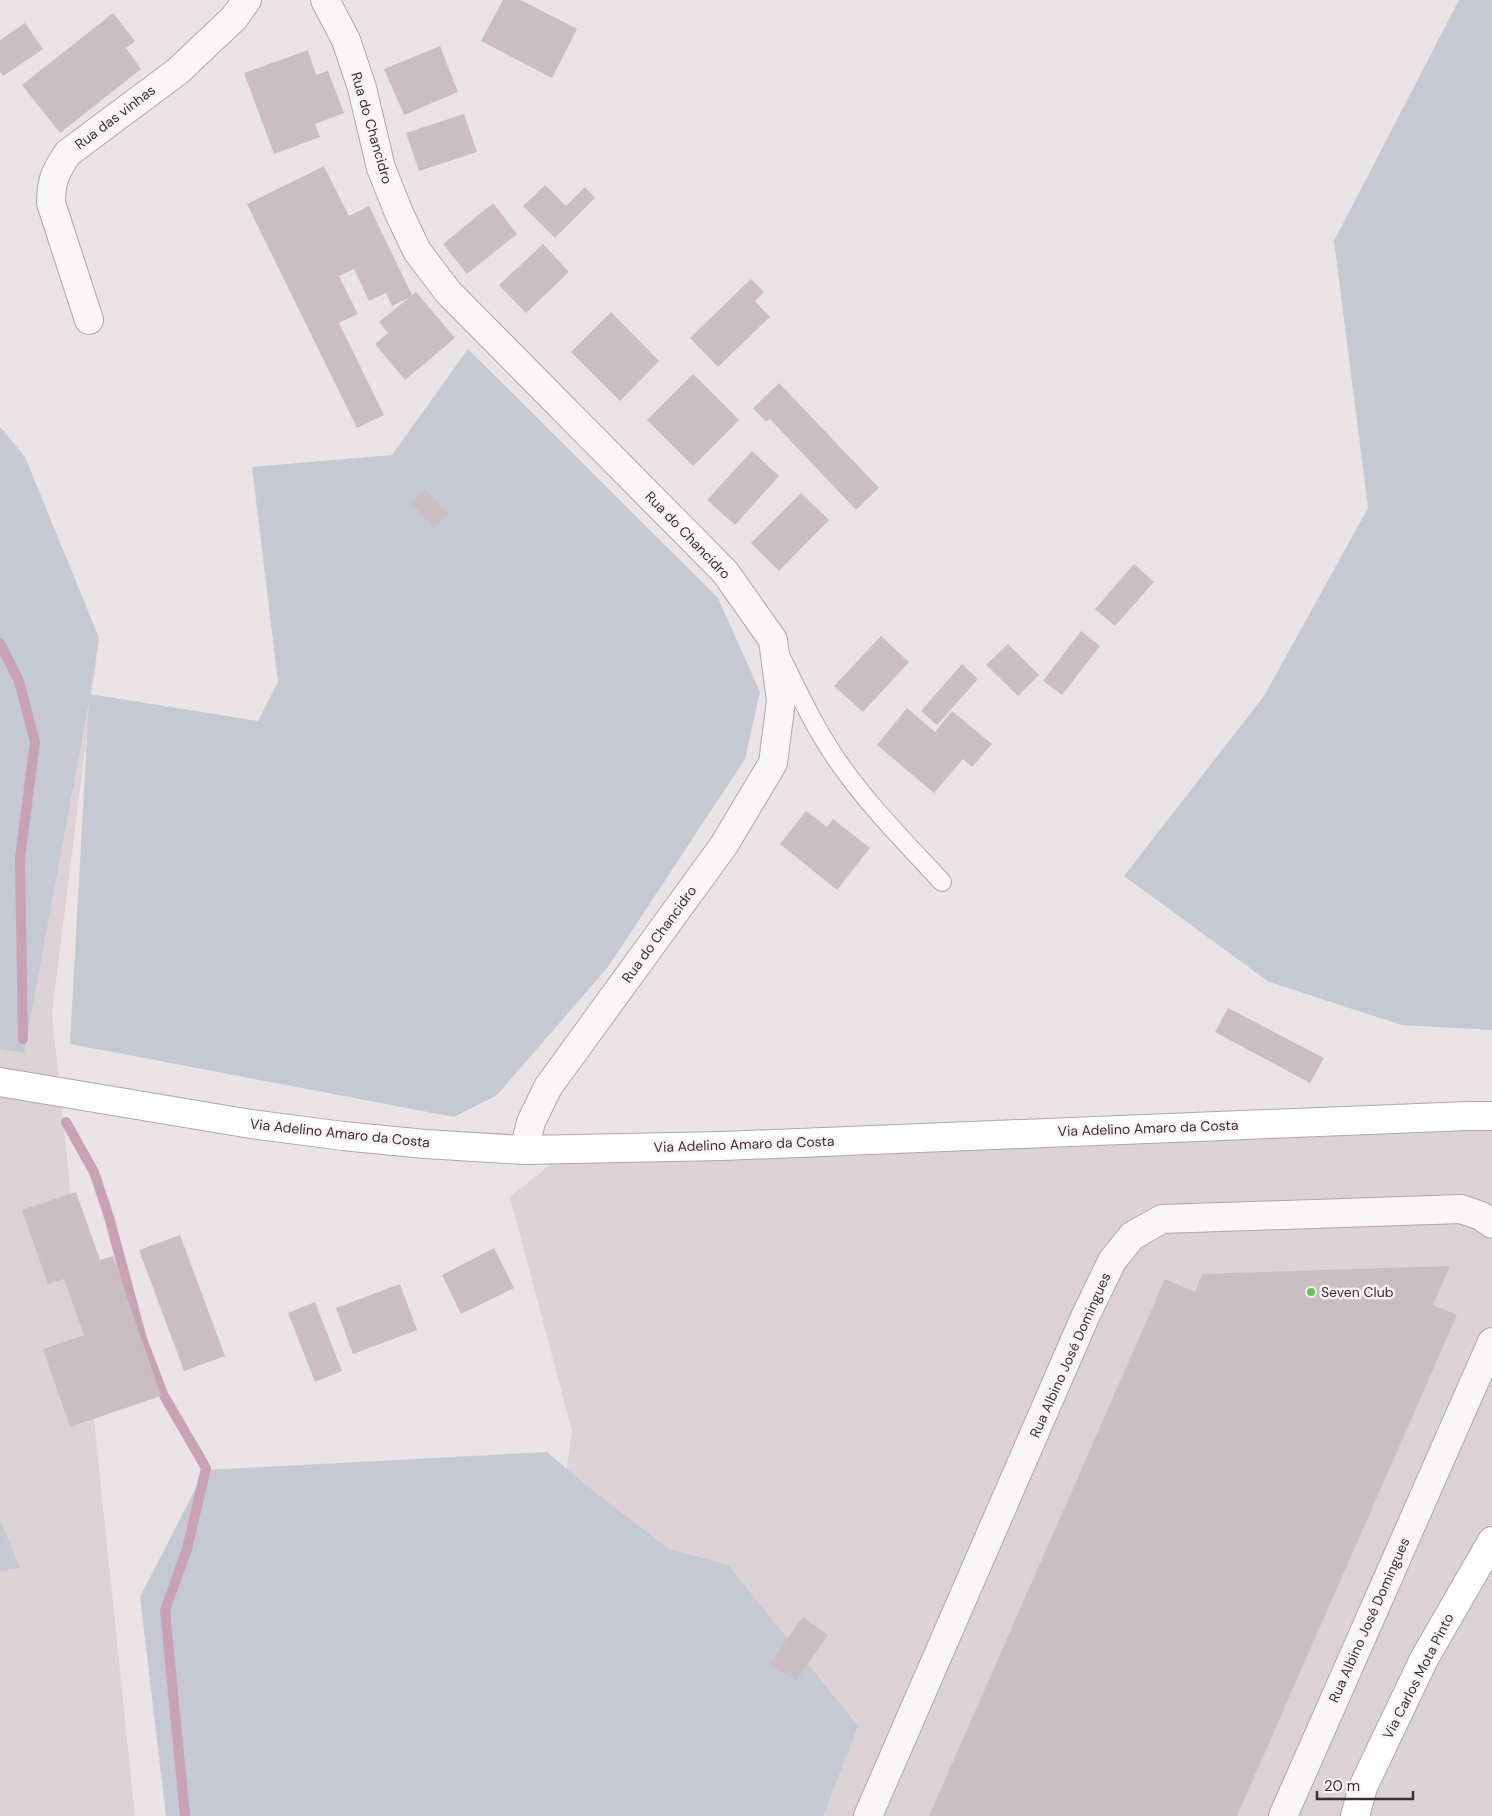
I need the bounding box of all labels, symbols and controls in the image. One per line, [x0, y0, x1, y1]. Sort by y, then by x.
street label: Rua do Chancidro [347, 70, 397, 186]
street label: Rua das vinhas [71, 81, 159, 153]
street label: Rua do Chancidro [641, 487, 735, 583]
street label: Rua do Chancidro [618, 882, 700, 986]
street label: Via Adelino Amaro da Costa [249, 1115, 431, 1151]
street label: Via Adelino Amaro da Costa [1057, 1116, 1239, 1140]
street label: Via Adelino Amaro da Costa [653, 1132, 835, 1156]
street label: Rua Albino José Domingues [1025, 1270, 1115, 1440]
place label: Seven Club [1321, 1283, 1394, 1301]
marker: Seven Club [1305, 1286, 1317, 1298]
street label: Rua Albino José Domingues [1324, 1535, 1414, 1705]
street label: Via Carlos Mota Pinto [1378, 1610, 1458, 1742]
scale bar [1317, 1768, 1413, 1800]
text: 20 m [1324, 1776, 1360, 1796]

